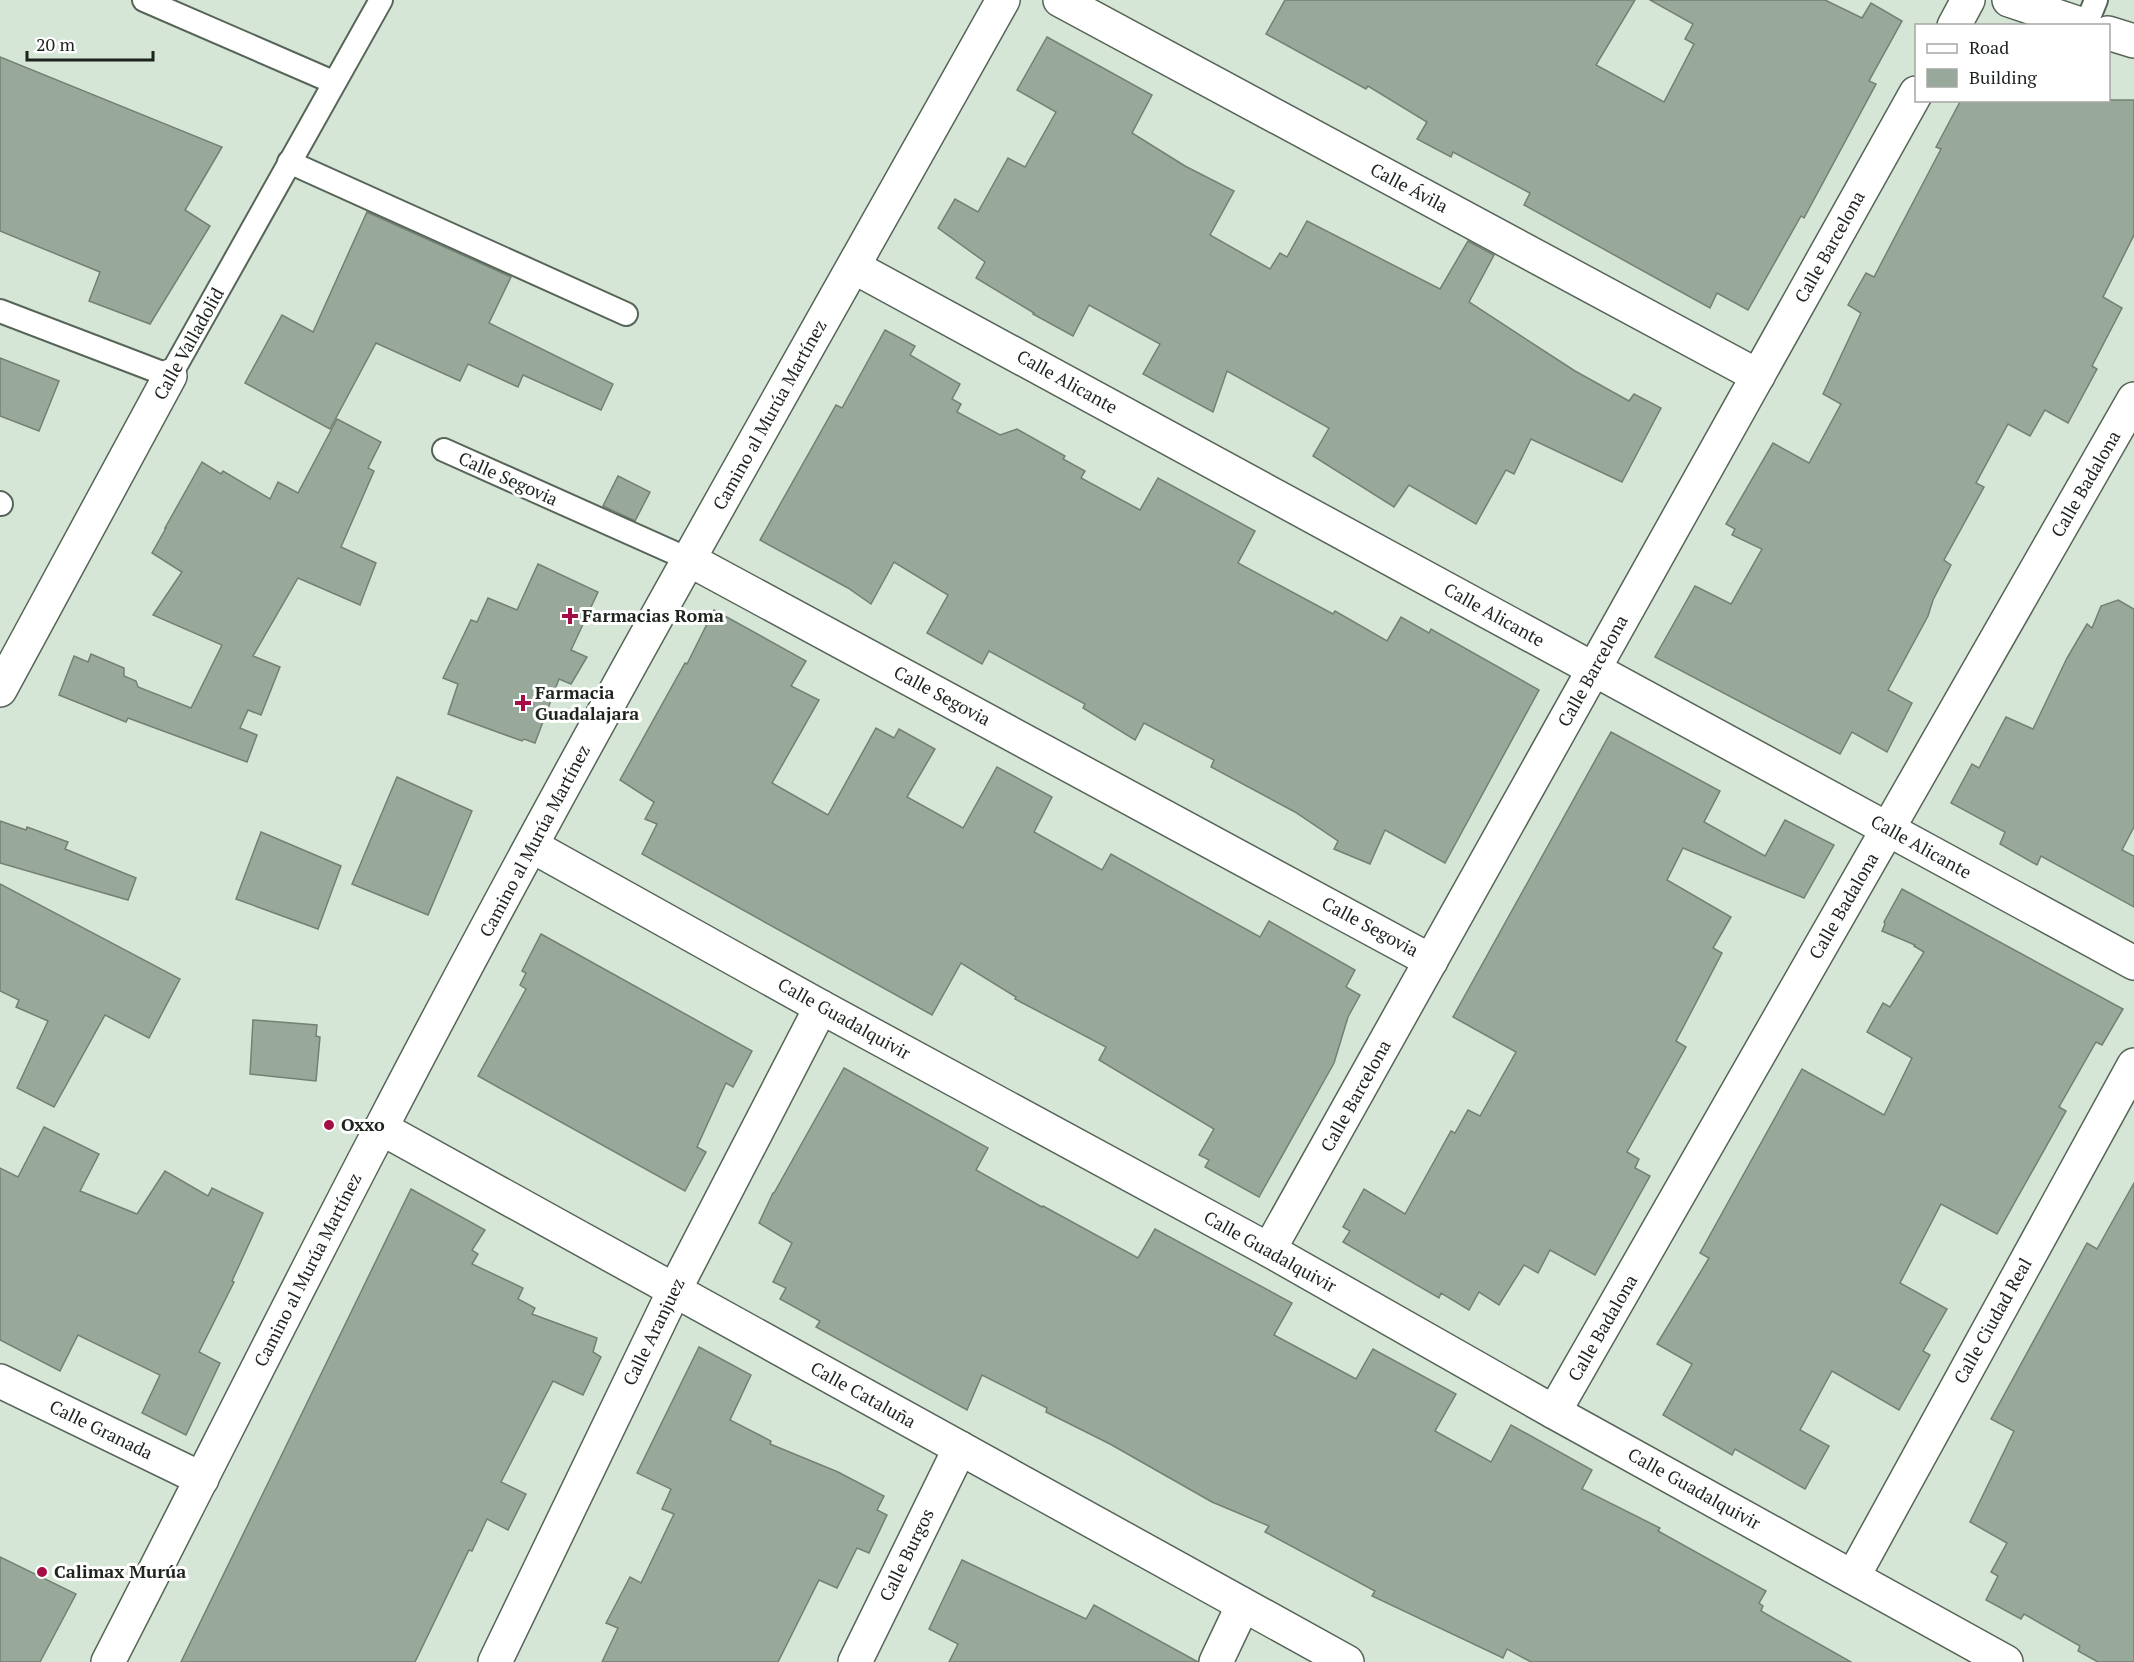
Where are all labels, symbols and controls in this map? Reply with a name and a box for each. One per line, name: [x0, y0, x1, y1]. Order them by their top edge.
scale bar: [27, 24, 153, 62]
legend: [1915, 24, 2110, 102]
text: 20 m: [36, 32, 76, 56]
text: Road: [1969, 35, 2009, 59]
text: Building: [1969, 65, 2037, 89]
street label: Calle Ávila: [1366, 157, 1452, 218]
street label: Calle Barcelona: [1788, 186, 1870, 307]
street label: Calle Valladolid: [147, 283, 229, 404]
street label: Camino al Murúa Martínez: [707, 315, 832, 514]
street label: Calle Alicante: [1013, 344, 1122, 419]
street label: Calle Badalona: [2045, 426, 2125, 541]
street label: Calle Segovia: [455, 445, 562, 511]
street label: Calle Alicante: [1440, 577, 1549, 652]
place label: Farmacias Roma: [582, 603, 724, 627]
marker: Farmacias Roma: [563, 609, 577, 623]
street label: Calle Barcelona: [1551, 610, 1633, 731]
street label: Calle Segovia: [890, 660, 995, 731]
place label: Farmacia Guadalajara: [535, 680, 639, 725]
marker: Farmacia Guadalajara: [516, 696, 530, 710]
street label: Camino al Murúa Martínez: [473, 740, 595, 941]
street label: Calle Alicante: [1867, 809, 1976, 884]
street label: Calle Badalona: [1803, 848, 1883, 963]
street label: Calle Segovia: [1318, 891, 1423, 962]
street label: Calle Guadalquivir: [774, 972, 915, 1065]
street label: Calle Barcelona: [1314, 1035, 1396, 1156]
place label: Oxxo: [341, 1112, 385, 1136]
marker: Oxxo: [322, 1118, 336, 1132]
street label: Camino al Murúa Martínez: [248, 1169, 366, 1370]
street label: Calle Guadalquivir: [1200, 1205, 1341, 1298]
street label: Calle Ciudad Real: [1948, 1253, 2037, 1388]
street label: Calle Badalona: [1562, 1270, 1642, 1385]
street label: Calle Aranjuez: [617, 1274, 689, 1389]
street label: Calle Cataluña: [807, 1355, 920, 1433]
street label: Calle Granada: [46, 1394, 157, 1464]
street label: Calle Guadalquivir: [1624, 1442, 1765, 1535]
street label: Calle Burgos: [873, 1504, 939, 1605]
place label: Calimax Murúa: [54, 1559, 186, 1583]
marker: Calimax Murúa: [35, 1565, 49, 1579]

